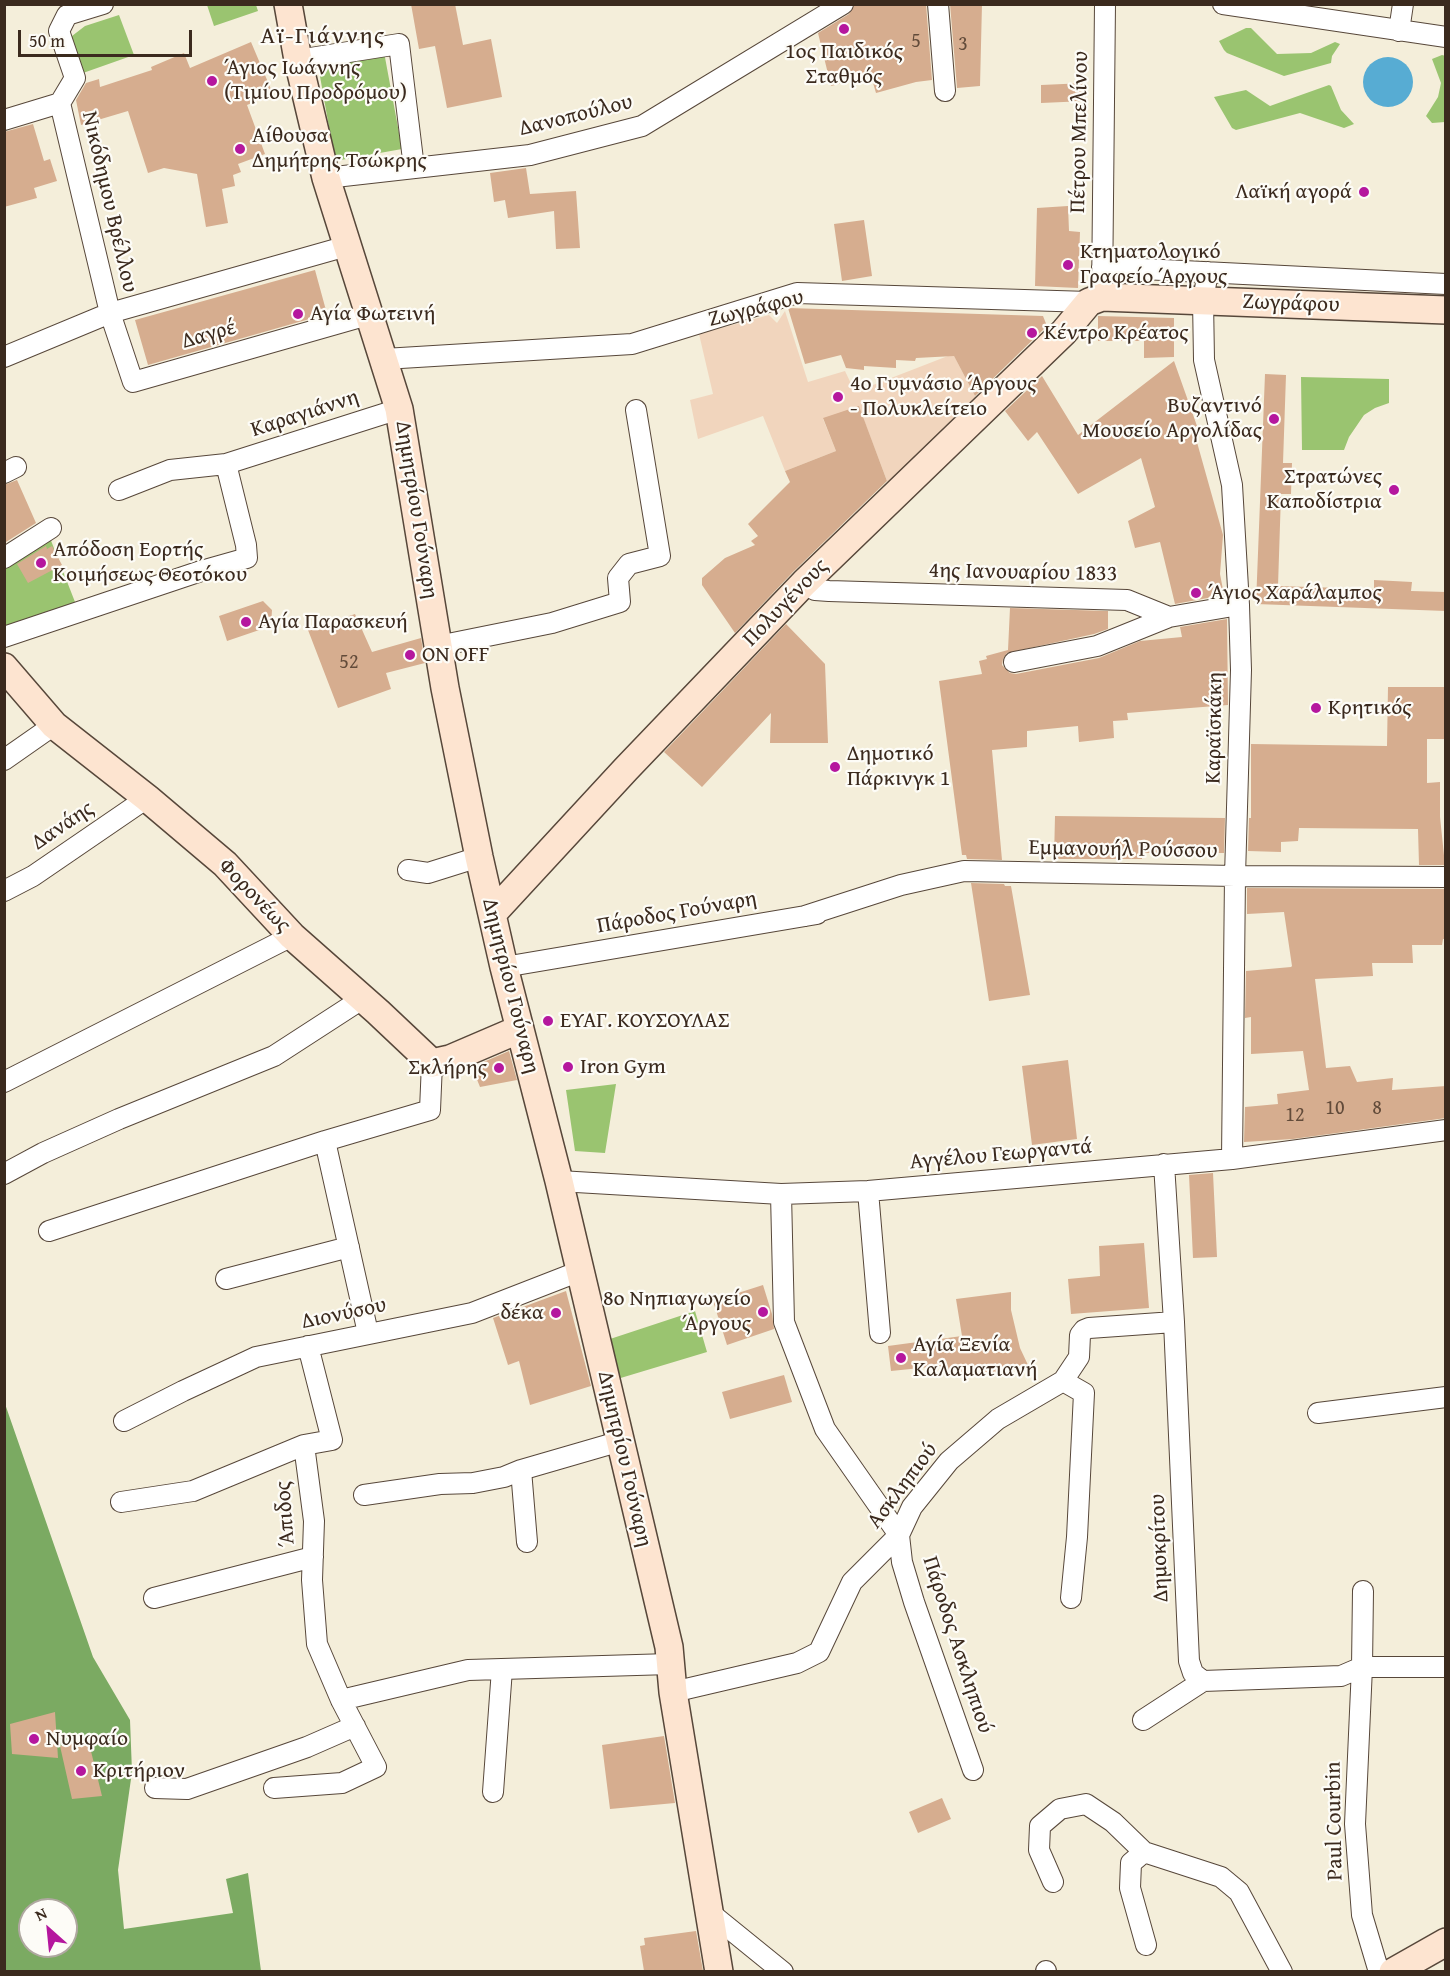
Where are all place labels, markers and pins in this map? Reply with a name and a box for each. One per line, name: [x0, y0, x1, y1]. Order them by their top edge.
marker: 1ος Παιδικός Σταθμός: [837, 22, 851, 36]
place label: 1ος Παιδικός Σταθμός: [785, 39, 903, 90]
place label: Άγιος Ιωάννης (Τιμίου Προδρόμου): [224, 55, 407, 106]
marker: Άγιος Ιωάννης (Τιμίου Προδρόμου): [205, 74, 219, 88]
place label: Αίθουσα Δημήτρης Τσώκρης: [252, 123, 427, 174]
marker: Αίθουσα Δημήτρης Τσώκρης: [233, 142, 247, 156]
place label: Λαϊκή αγορά: [1235, 179, 1352, 205]
marker: Λαϊκή αγορά: [1357, 185, 1371, 199]
place label: Κτηματολογικό Γραφείο Άργους: [1080, 239, 1227, 290]
marker: Κτηματολογικό Γραφείο Άργους: [1061, 258, 1075, 272]
place label: Αγία Φωτεινή: [310, 301, 435, 327]
marker: Αγία Φωτεινή: [291, 307, 305, 321]
place label: Κέντρο Κρέατος: [1044, 320, 1188, 346]
marker: Κέντρο Κρέατος: [1025, 326, 1039, 340]
place label: 4ο Γυμνάσιο Άργους - Πολυκλείτειο: [850, 371, 1036, 422]
marker: 4ο Γυμνάσιο Άργους - Πολυκλείτειο: [831, 390, 845, 404]
place label: Βυζαντινό Μουσείο Αργολίδας: [1082, 393, 1262, 445]
marker: Βυζαντινό Μουσείο Αργολίδας: [1267, 412, 1281, 426]
place label: Στρατώνες Καποδίστρια: [1267, 464, 1382, 516]
marker: Στρατώνες Καποδίστρια: [1387, 483, 1401, 497]
place label: Απόδοση Εορτής Κοιμήσεως Θεοτόκου: [53, 537, 247, 588]
marker: Απόδοση Εορτής Κοιμήσεως Θεοτόκου: [34, 556, 48, 570]
place label: Άγιος Χαράλαμπος: [1208, 580, 1382, 606]
marker: Άγιος Χαράλαμπος: [1189, 586, 1203, 600]
place label: Αγία Παρασκευή: [258, 609, 408, 635]
marker: Αγία Παρασκευή: [239, 615, 253, 629]
place label: ON OFF: [422, 642, 489, 668]
marker: ON OFF: [403, 648, 417, 662]
place label: Κρητικός: [1328, 695, 1412, 721]
marker: Κρητικός: [1309, 701, 1323, 715]
place label: Δημοτικό Πάρκινγκ 1: [847, 741, 950, 792]
marker: Δημοτικό Πάρκινγκ 1: [828, 760, 842, 774]
place label: ΕΥΑΓ. ΚΟΥΣΟΥΛΑΣ: [560, 1008, 729, 1034]
marker: ΕΥΑΓ. ΚΟΥΣΟΥΛΑΣ: [541, 1014, 555, 1028]
place label: Iron Gym: [580, 1054, 666, 1080]
place label: Σκλήρης: [408, 1055, 487, 1081]
marker: Iron Gym: [561, 1060, 575, 1074]
marker: Σκλήρης: [492, 1061, 506, 1075]
place label: 8ο Νηπιαγωγείο Άργους: [603, 1286, 751, 1338]
place label: δέκα: [500, 1300, 544, 1326]
marker: 8ο Νηπιαγωγείο Άργους: [756, 1305, 770, 1319]
marker: δέκα: [549, 1306, 563, 1320]
place label: Αγία Ξενία Καλαματιανή: [913, 1332, 1037, 1384]
marker: Αγία Ξενία Καλαματιανή: [894, 1351, 908, 1365]
place label: Νυμφαίο: [46, 1726, 128, 1752]
marker: Νυμφαίο: [27, 1732, 41, 1746]
place label: Κριτήριον: [93, 1758, 185, 1784]
marker: Κριτήριον: [74, 1764, 88, 1778]

